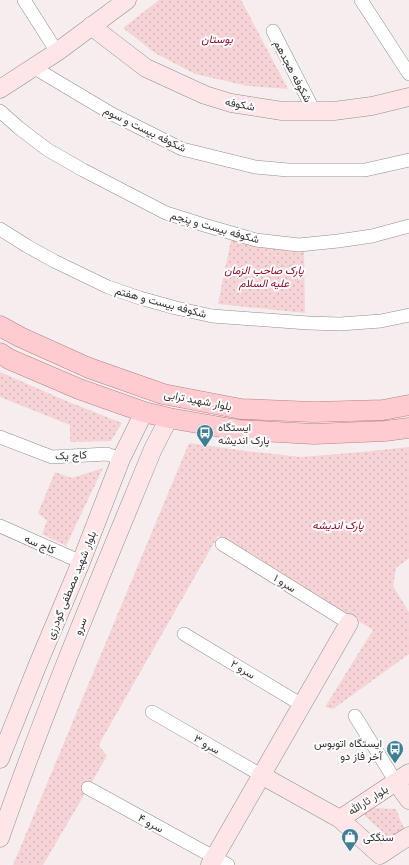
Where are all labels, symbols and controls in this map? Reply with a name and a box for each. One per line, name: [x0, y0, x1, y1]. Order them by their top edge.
park label: بوستان: [201, 32, 233, 46]
street label: شکوفه هجدهم: [270, 38, 315, 105]
street label: شکوفه: [224, 94, 256, 114]
street label: شکوفه بیست و سوم: [101, 103, 189, 156]
street label: شکوفه بیست و پنجم: [169, 208, 261, 247]
park label: پارک صاحب الزمان علیه السلام: [224, 263, 304, 291]
street label: شکوفه بیست و هفتم: [113, 283, 209, 322]
street label: بلوار شهید ترابی: [163, 387, 233, 413]
place label: ایستگاه پارک اندیشه: [218, 420, 270, 448]
bus stop icon: ایستگاه پارک اندیشه: [195, 423, 215, 448]
street label: کاج یک: [55, 447, 87, 464]
park label: پارک اندیشه: [312, 518, 364, 533]
street label: بلوار شهید مصطفی گودرزی: [43, 529, 99, 641]
street label: کاج سه: [22, 531, 58, 558]
street label: سرو ۱: [271, 571, 299, 595]
street label: سرو: [70, 615, 90, 637]
street label: سرو ۲: [228, 656, 258, 682]
street label: سرو ۳: [191, 731, 223, 757]
place label: ایستگاه اتوبوس آخر فاز دو: [314, 736, 383, 763]
bus stop icon: ایستگاه اتوبوس آخر فاز دو: [385, 739, 405, 764]
street label: بلوار ثارالله: [345, 782, 391, 818]
street label: سرو ۴: [136, 810, 166, 836]
shop icon: سنگکی: [340, 827, 360, 852]
place label: سنگکی: [363, 830, 394, 844]

